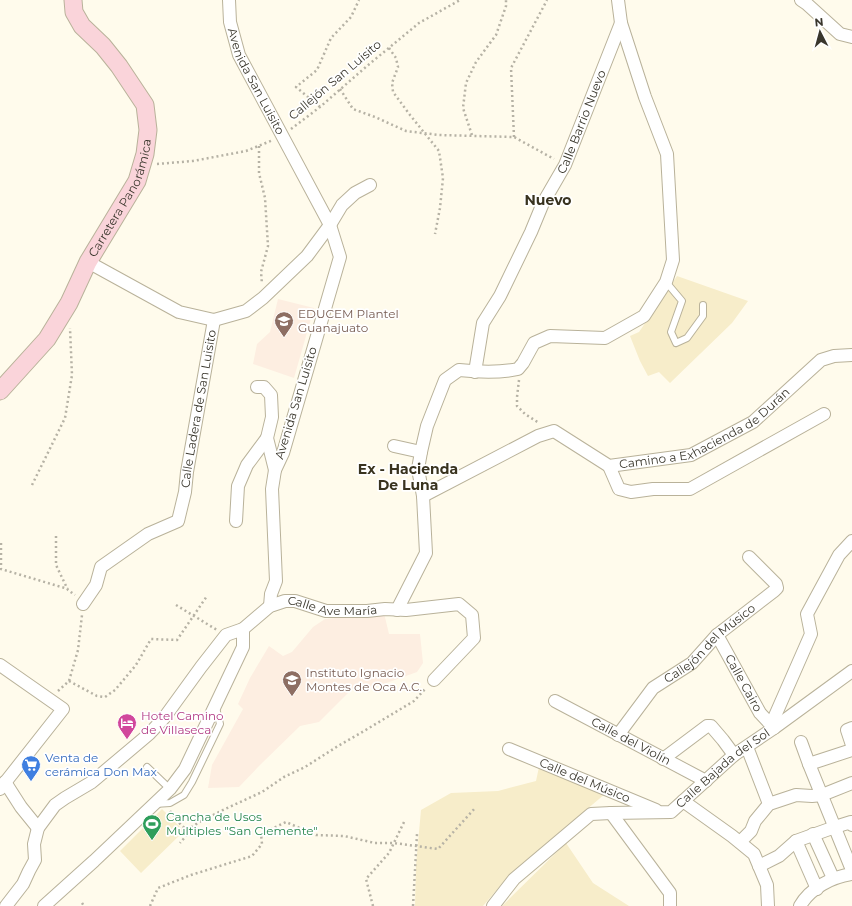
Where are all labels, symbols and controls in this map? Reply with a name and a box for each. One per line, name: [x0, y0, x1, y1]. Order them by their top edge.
north arrow: [800, 12, 840, 52]
text: N: [814, 15, 824, 29]
street label: Avenida San Luisito: [225, 26, 288, 137]
street label: Callejón San Luisito: [285, 36, 384, 123]
street label: Calle Barrio Nuevo: [553, 68, 609, 177]
street label: Carretera Panorámica: [85, 138, 154, 260]
district label: Nuevo: [525, 191, 571, 209]
place label: EDUCEM Plantel Guanajuato: [298, 306, 399, 335]
school or university icon: EDUCEM Plantel Guanajuato: [273, 310, 295, 338]
street label: Calle Ladera de San Luisito: [177, 328, 219, 489]
street label: Avenida San Luisito: [271, 345, 320, 461]
street label: Camino a Exhacienda de Durán: [618, 384, 793, 472]
district label: Ex - Hacienda De Luna: [358, 460, 458, 494]
street label: Calle Ave María: [288, 593, 378, 618]
street label: Callejón del Músico: [661, 600, 758, 686]
street label: Calle Cairo: [722, 652, 766, 714]
place label: Instituto Ignacio Montes de Oca A.C.: [306, 665, 422, 694]
school or university icon: Instituto Ignacio Montes de Oca A.C.: [281, 669, 303, 697]
place label: Hotel Camino de Villaseca: [141, 708, 224, 737]
hotel icon: Hotel Camino de Villaseca: [116, 712, 138, 740]
street label: Calle del Violín: [589, 714, 673, 768]
street label: Calle Bajada del Sol: [673, 725, 772, 811]
place label: Venta de cerámica Don Max: [45, 750, 157, 779]
supermarket icon: Venta de cerámica Don Max: [20, 754, 42, 782]
street label: Calle del Músico: [537, 754, 633, 805]
place label: Cancha de Usos Multiples "San Clemente": [166, 809, 318, 838]
sports icon: Cancha de Usos Multiples "San Clemente": [141, 813, 163, 841]

